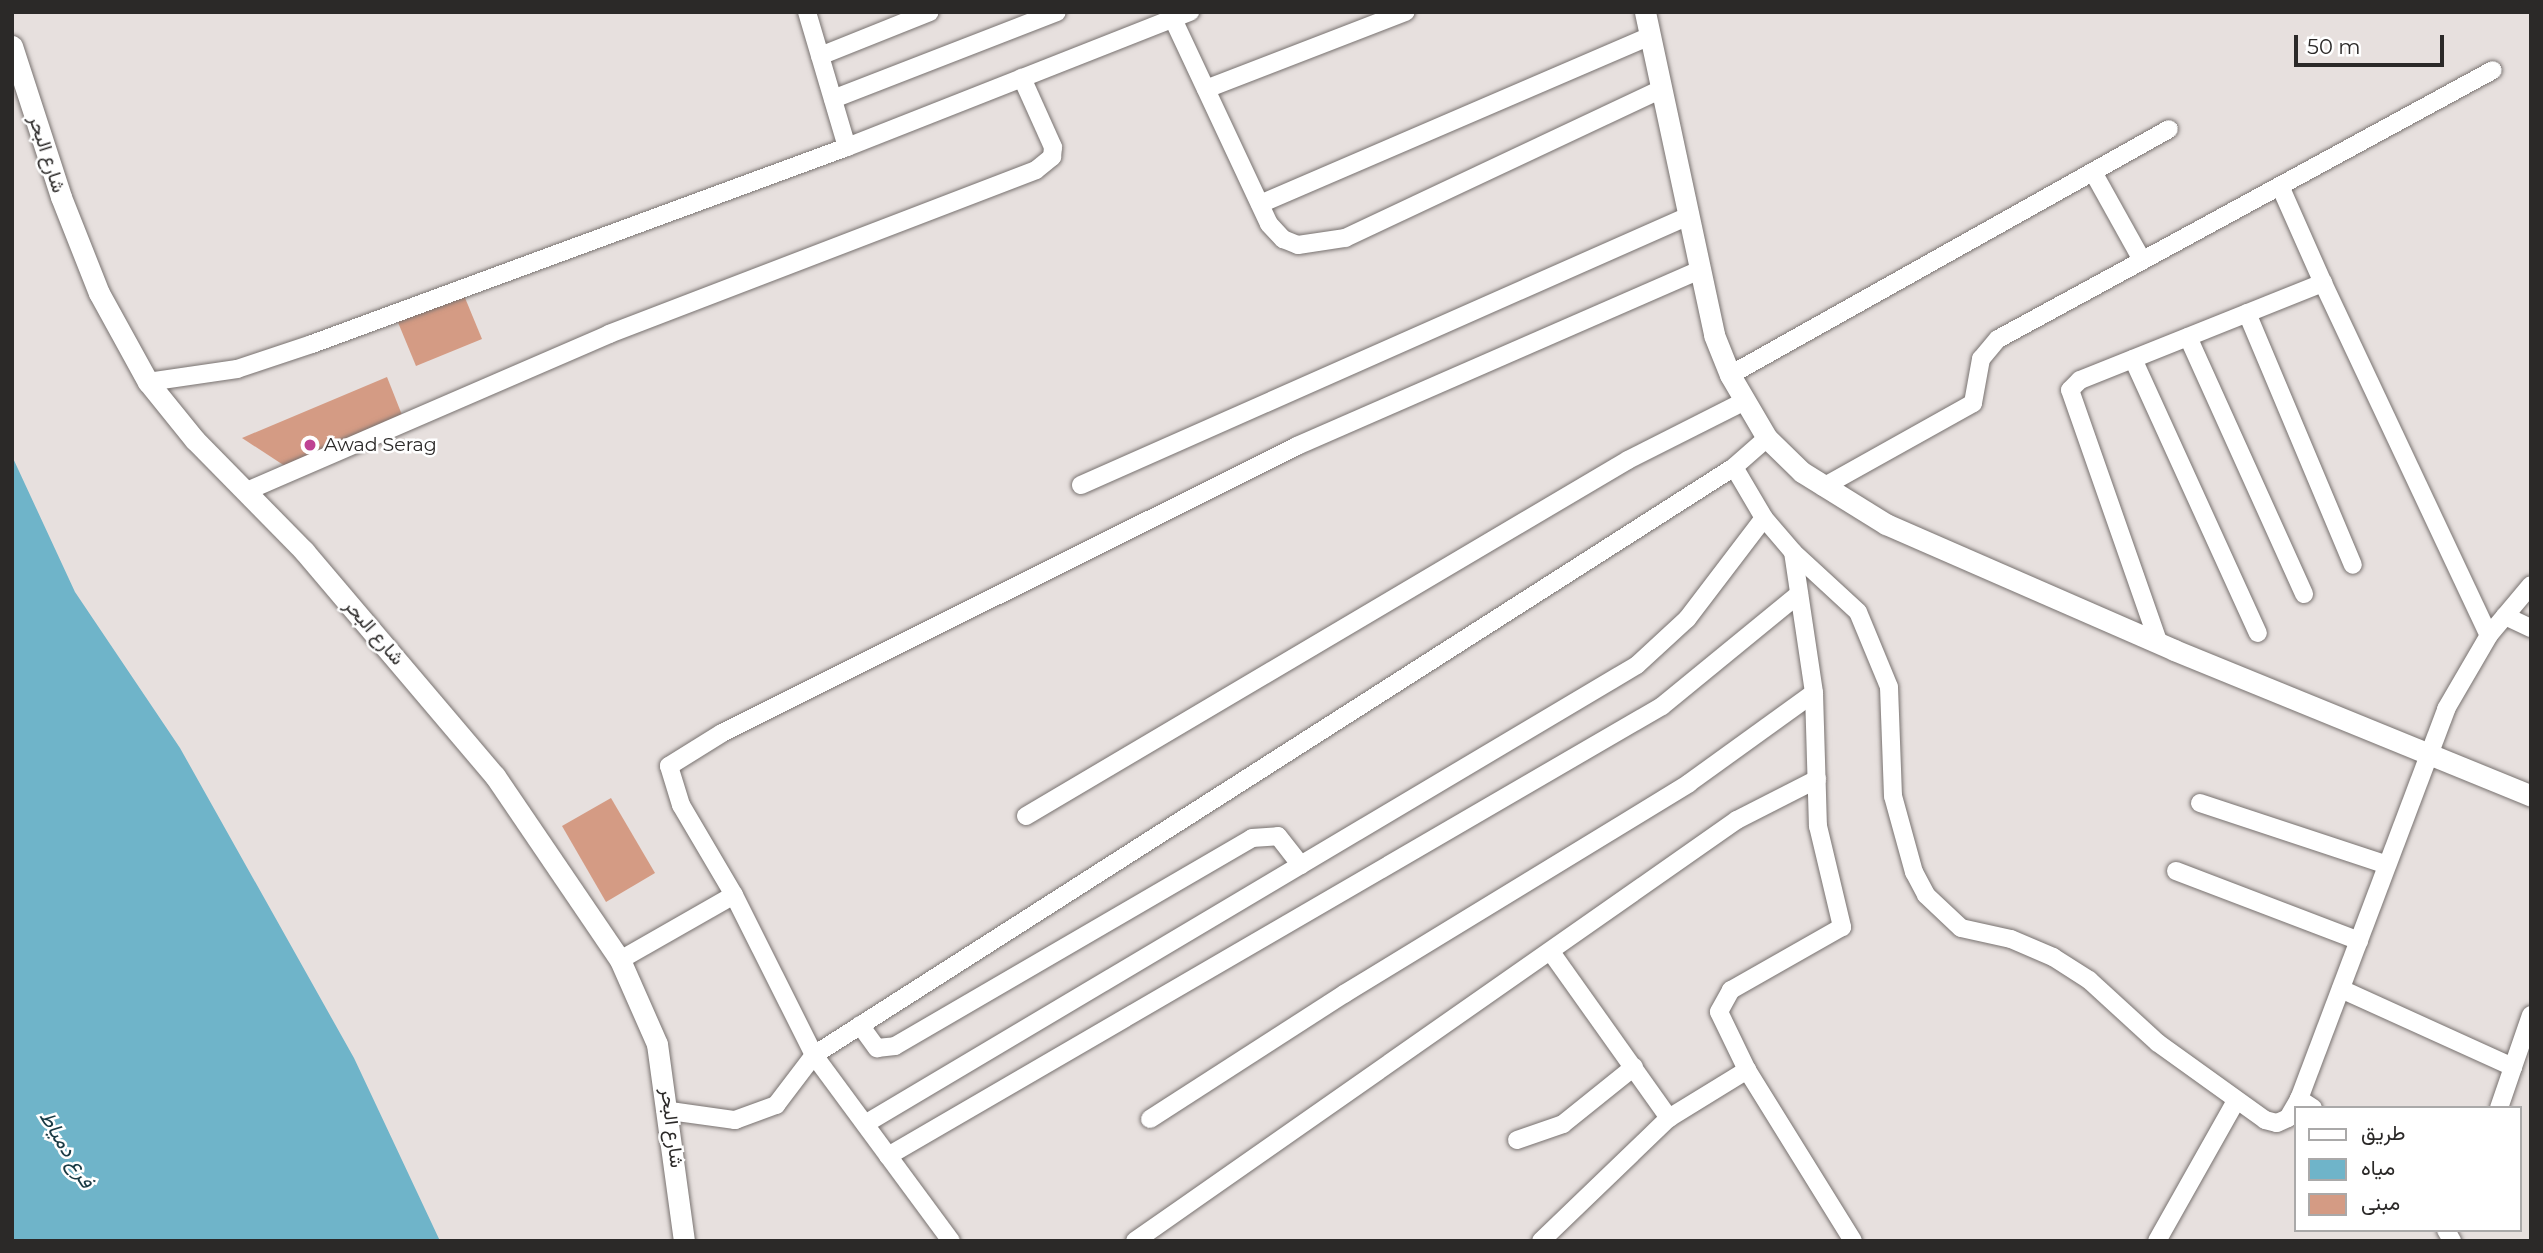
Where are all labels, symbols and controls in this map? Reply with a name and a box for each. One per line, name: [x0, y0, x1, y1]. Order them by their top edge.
scale bar: [2298, 21, 2448, 65]
text: 50 m: [2307, 34, 2361, 59]
street label: شارع البحر: [24, 112, 70, 196]
place label: Awad Serag: [324, 434, 437, 456]
marker: Awad Serag: [302, 437, 318, 453]
street label: شارع البحر: [339, 594, 409, 670]
street label: شارع البحر: [656, 1087, 688, 1169]
water label: فرع دمياط: [34, 1106, 100, 1192]
legend: [2294, 1106, 2522, 1232]
text: طريق: [2361, 1120, 2406, 1145]
text: مياه: [2361, 1155, 2395, 1180]
text: مبنى: [2361, 1190, 2400, 1215]

